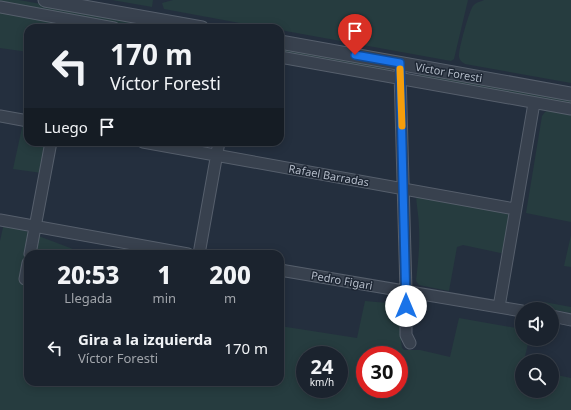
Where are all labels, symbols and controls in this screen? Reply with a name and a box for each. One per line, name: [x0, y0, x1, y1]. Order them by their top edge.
pin: [338, 14, 372, 55]
icon: arrive: [344, 20, 366, 42]
text: 170 m: [110, 35, 193, 73]
icon: left: [44, 40, 96, 92]
street label: Víctor Foresti: [414, 59, 484, 85]
text: Víctor Foresti: [110, 71, 221, 95]
icon: arrive: [96, 116, 118, 138]
text: Luego: [44, 117, 88, 137]
street label: Rafael Barradas: [288, 161, 370, 189]
text: 20:53: [57, 258, 119, 291]
text: 1: [157, 258, 171, 291]
text: 200: [209, 258, 251, 291]
street label: Pedro Figari: [310, 267, 374, 293]
position arrow: [385, 285, 427, 327]
text: Llegada: [64, 289, 112, 307]
text: min: [153, 289, 176, 307]
text: m: [224, 289, 236, 307]
map controls: [515, 302, 559, 398]
button: sound: [515, 302, 559, 346]
text: Gira a la izquierda: [78, 329, 212, 349]
icon: left: [44, 337, 66, 359]
text: 170 m: [224, 338, 268, 358]
speed limit sign: 30: [356, 346, 408, 398]
text: Víctor Foresti: [78, 349, 158, 367]
text: 24: [311, 353, 333, 380]
button: search: [515, 354, 559, 398]
text: km/h: [310, 375, 334, 389]

